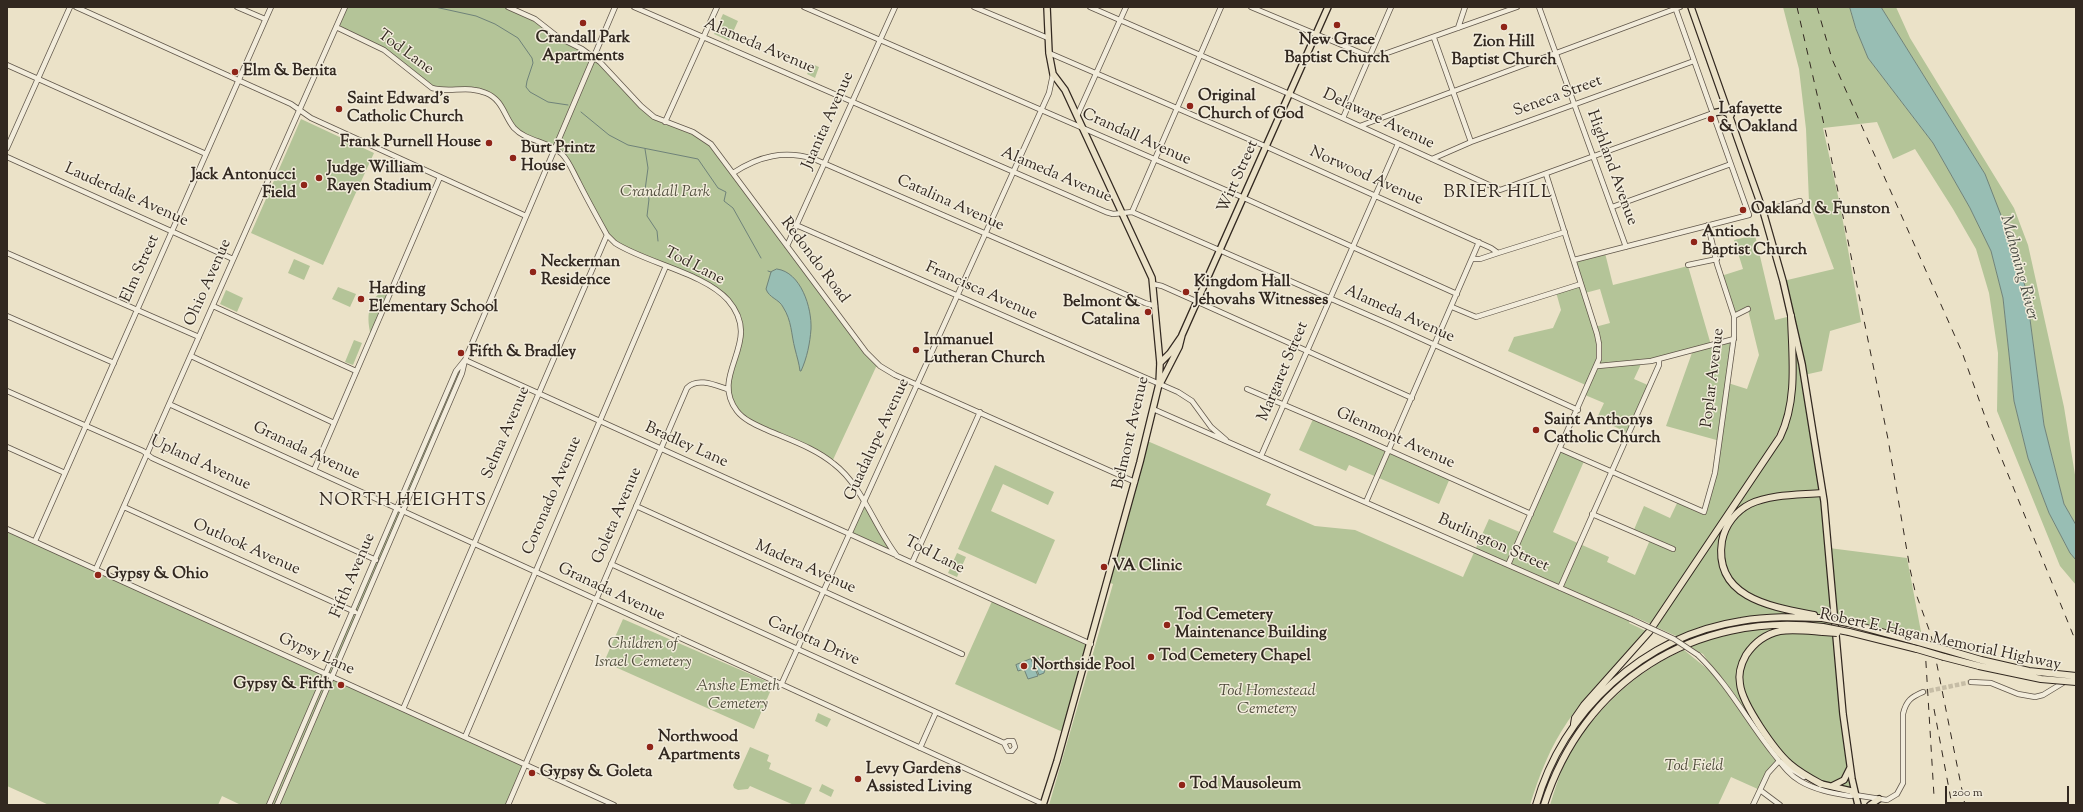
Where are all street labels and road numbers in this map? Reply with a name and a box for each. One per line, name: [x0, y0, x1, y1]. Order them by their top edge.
street label: Alameda Avenue: [701, 15, 817, 79]
street label: Tod Lane: [373, 26, 437, 80]
street label: Juanita Avenue: [799, 69, 859, 173]
street label: Seneca Street: [1511, 72, 1605, 122]
street label: Delaware Avenue: [1319, 86, 1437, 154]
street label: Crandall Avenue: [1078, 105, 1194, 171]
street label: Highland Avenue: [1581, 108, 1641, 228]
street label: Wirt Street: [1214, 138, 1264, 216]
street label: Norwood Avenue: [1306, 143, 1426, 211]
street label: Alameda Avenue: [998, 144, 1114, 208]
street label: Lauderdale Avenue: [61, 160, 191, 232]
street label: Catalina Avenue: [893, 172, 1007, 236]
street label: Redondo Road: [776, 214, 852, 308]
street label: Elm Street: [118, 232, 164, 306]
street label: Ohio Avenue: [181, 237, 237, 329]
street label: Tod Lane: [661, 244, 727, 290]
street label: Francisca Avenue: [922, 259, 1040, 325]
street label: Alameda Avenue: [1341, 282, 1457, 348]
street label: Margaret Street: [1254, 319, 1314, 425]
street label: Poplar Avenue: [1698, 327, 1730, 429]
street label: Belmont Avenue: [1110, 375, 1154, 491]
street label: Guadalupe Avenue: [841, 376, 915, 504]
street label: Selma Avenue: [479, 384, 535, 482]
street label: Glenmont Avenue: [1333, 404, 1457, 474]
street label: Granada Avenue: [249, 419, 363, 485]
street label: Bradley Lane: [641, 419, 731, 473]
street label: Upland Avenue: [147, 432, 253, 496]
street label: Coronado Avenue: [519, 434, 587, 558]
street label: Goleta Avenue: [589, 465, 647, 567]
street label: Burlington Street: [1434, 511, 1552, 577]
street label: Outlook Avenue: [189, 516, 303, 580]
street label: Fifth Avenue: [327, 531, 381, 621]
street label: Tod Lane: [901, 533, 967, 579]
street label: Madera Avenue: [752, 537, 858, 599]
street label: Granada Avenue: [554, 560, 668, 626]
street label: Robert E. Hagan Memorial Highway: [1817, 606, 2063, 676]
street label: Carlotta Drive: [764, 613, 862, 671]
street label: Gypsy Lane: [275, 630, 357, 680]

